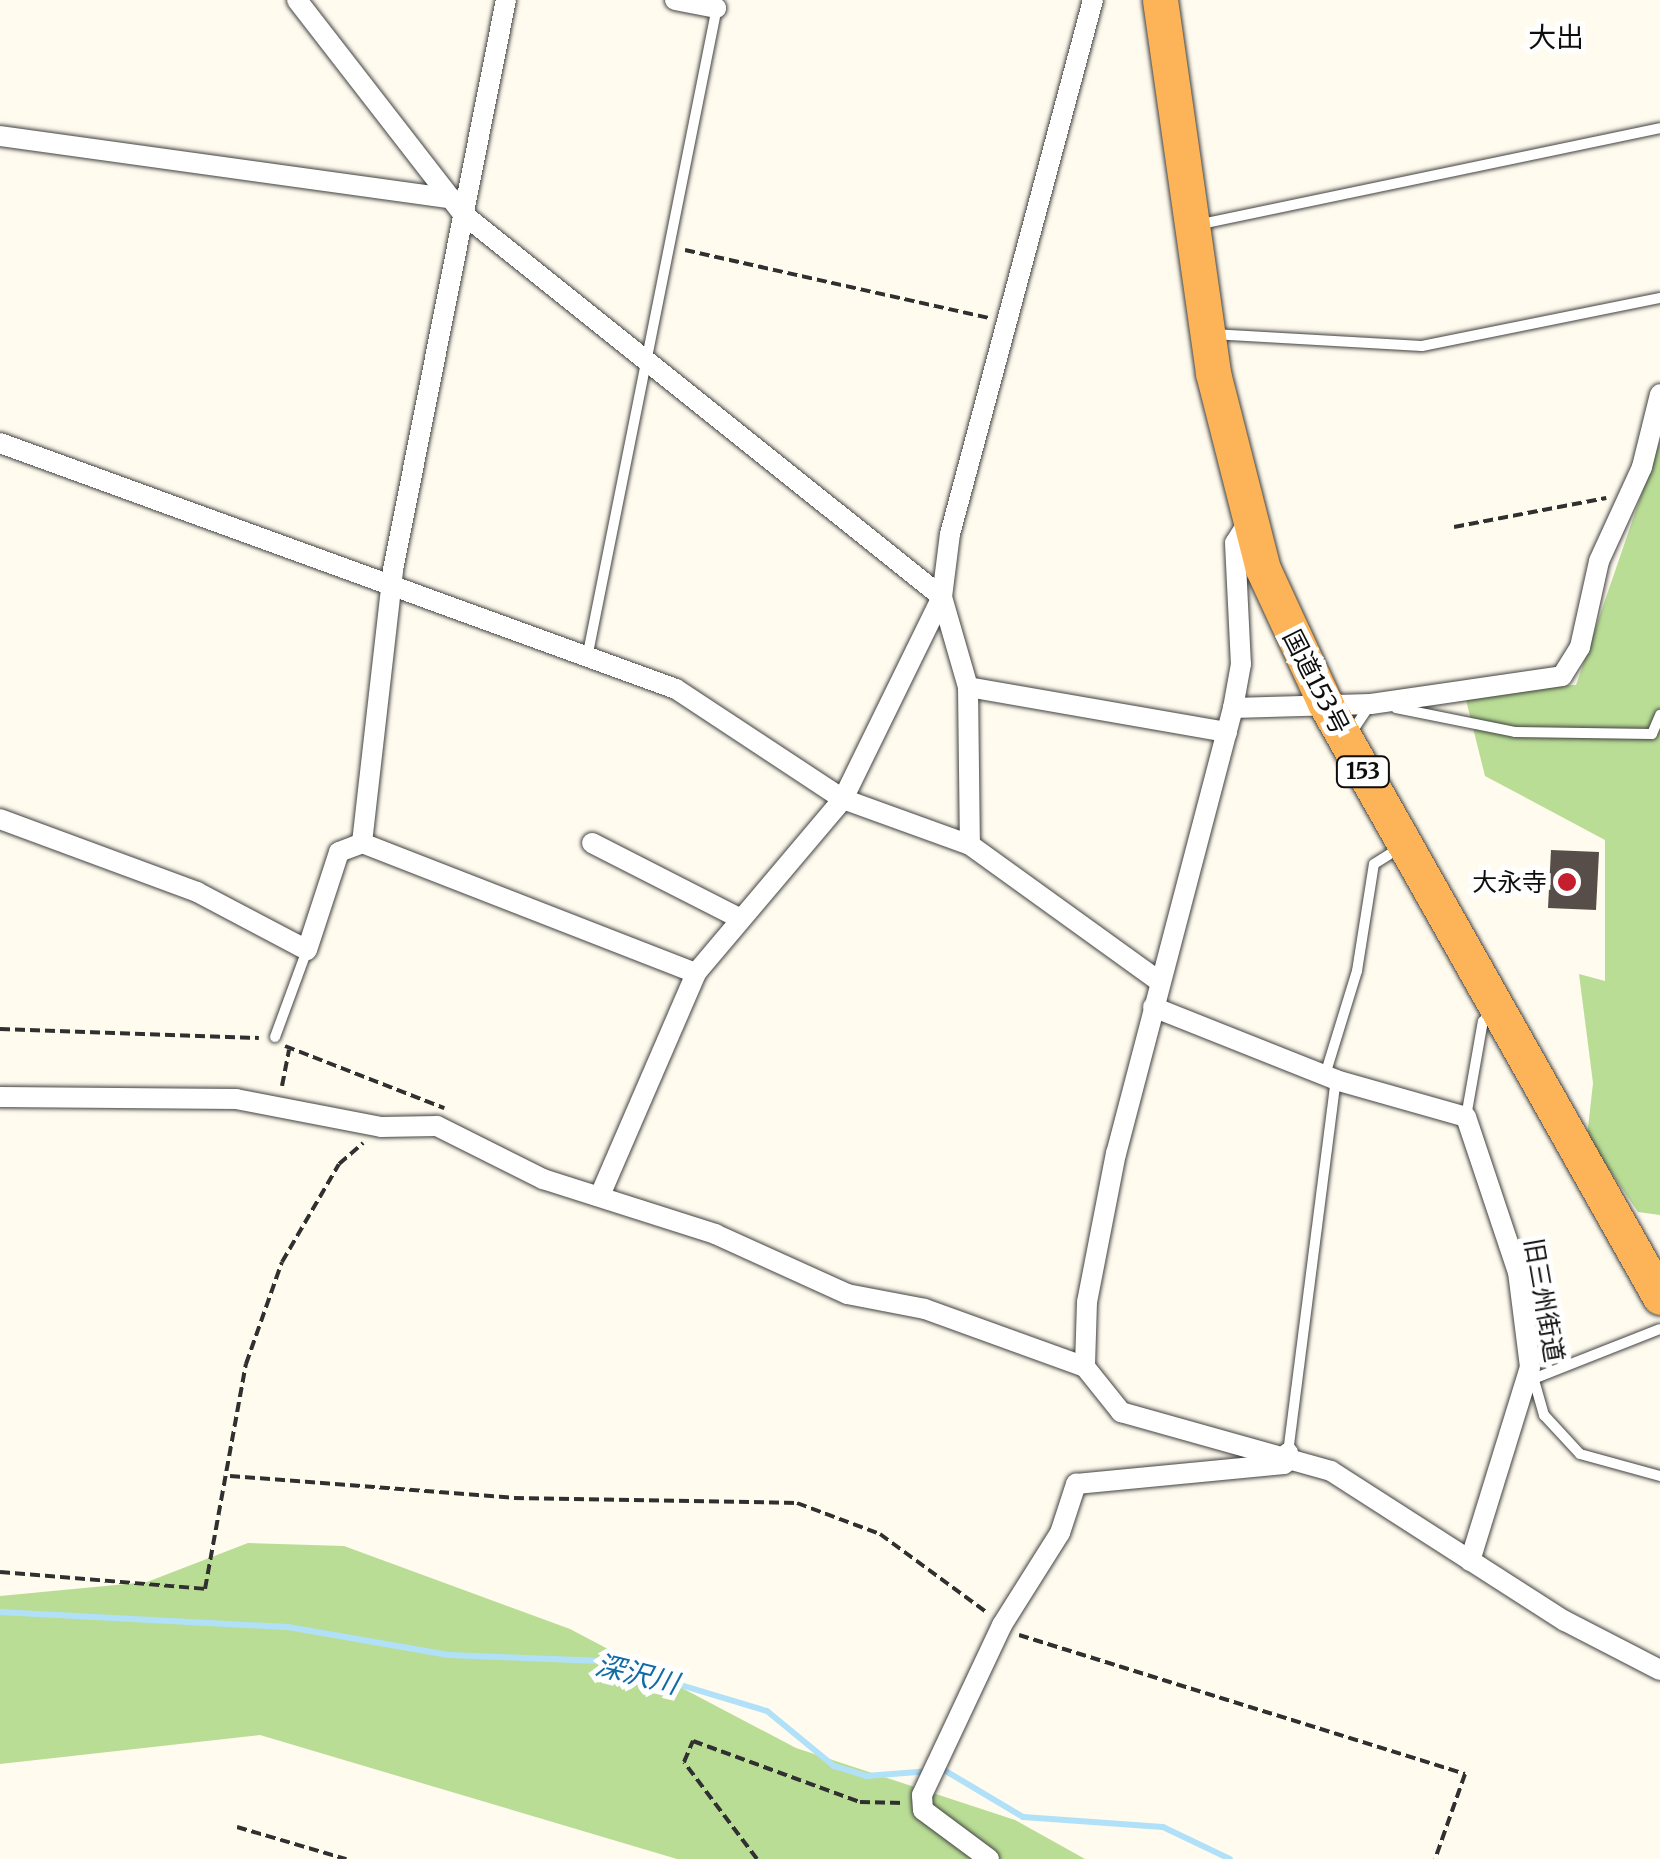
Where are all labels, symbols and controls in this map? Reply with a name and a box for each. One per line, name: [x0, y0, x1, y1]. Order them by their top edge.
district label: 大出: [1528, 20, 1584, 54]
street label: 国道153号: [1277, 625, 1355, 739]
road number: 153: [1336, 755, 1390, 789]
place label: 大永寺: [1472, 867, 1547, 897]
marker: 大永寺: [1556, 871, 1578, 893]
street label: 旧三州街道: [1518, 1236, 1570, 1364]
water label: 深沢川: [592, 1648, 682, 1700]

